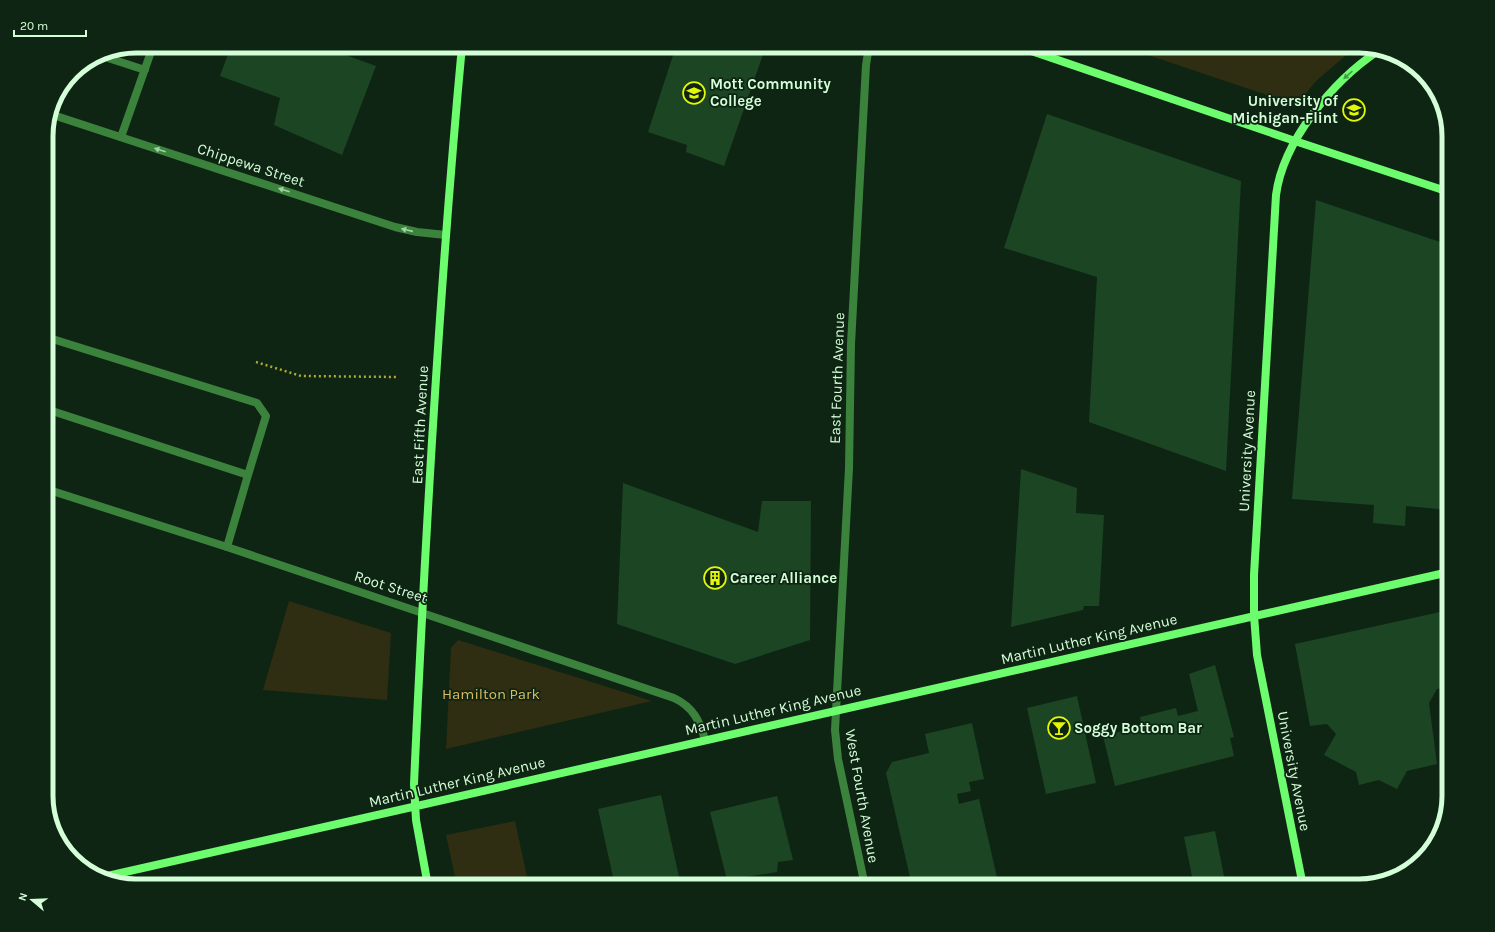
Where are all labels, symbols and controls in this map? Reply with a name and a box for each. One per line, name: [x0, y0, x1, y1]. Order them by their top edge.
scale bar: [14, 12, 86, 38]
text: 20 m: [20, 19, 48, 33]
one-way arrow: [1343, 70, 1352, 79]
place label: Mott Community College: [710, 75, 831, 110]
school or university icon: Mott Community College: [681, 80, 707, 106]
place label: University of Michigan-Flint: [1232, 92, 1338, 127]
school or university icon: University of Michigan-Flint: [1341, 97, 1367, 123]
street label: Chippewa Street: [195, 139, 307, 191]
one-way arrow: [154, 147, 166, 153]
one-way arrow: [277, 187, 289, 193]
one-way arrow: [401, 226, 414, 232]
street label: East Fourth Avenue: [826, 312, 848, 444]
street label: East Fifth Avenue: [408, 365, 432, 485]
street label: University Avenue: [1235, 390, 1259, 512]
building icon: Career Alliance: [702, 565, 728, 591]
street label: Root Street: [352, 567, 430, 607]
place label: Career Alliance: [730, 569, 837, 587]
street label: Martin Luther King Avenue: [999, 610, 1179, 668]
street label: Martin Luther King Avenue: [683, 681, 863, 739]
park label: Hamilton Park: [442, 685, 540, 703]
street label: University Avenue: [1274, 709, 1314, 833]
bar icon: Soggy Bottom Bar: [1046, 715, 1072, 741]
place label: Soggy Bottom Bar: [1074, 719, 1202, 737]
street label: West Fourth Avenue: [841, 728, 883, 864]
street label: Martin Luther King Avenue: [367, 753, 547, 811]
north arrow: [12, 880, 52, 920]
text: N: [16, 891, 30, 903]

